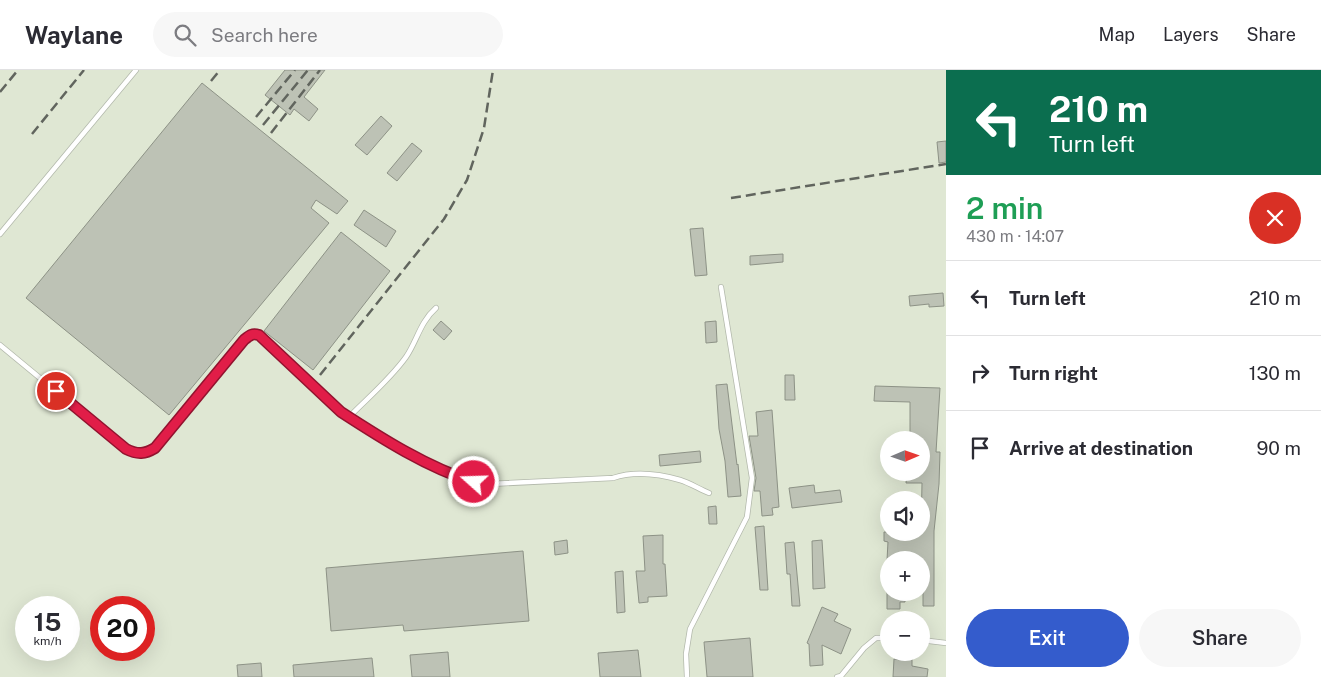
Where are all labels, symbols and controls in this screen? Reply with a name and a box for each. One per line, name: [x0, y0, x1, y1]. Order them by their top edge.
search box: [153, 12, 503, 57]
text: Waylane: [25, 21, 123, 49]
icon: search: [171, 21, 199, 49]
text: Search here: [211, 24, 318, 46]
text: Map: [1099, 24, 1135, 45]
text: Layers: [1163, 24, 1219, 45]
text: Share: [1247, 24, 1296, 45]
text: 210 m: [1049, 89, 1148, 130]
icon: left: [966, 90, 1031, 155]
text: Turn left: [1049, 131, 1135, 157]
text: 2 min: [966, 190, 1043, 226]
button: close: [1249, 192, 1301, 244]
text: 430 m · 14:07: [966, 227, 1064, 246]
icon: left: [966, 284, 994, 312]
text: Turn left: [1009, 287, 1086, 309]
text: 210 m: [1249, 287, 1301, 309]
icon: right: [966, 359, 994, 387]
text: Turn right: [1009, 362, 1098, 384]
text: 130 m: [1249, 362, 1301, 384]
pin: [35, 370, 77, 412]
icon: arrive: [42, 377, 70, 405]
north arrow: [880, 431, 930, 481]
map controls: [880, 431, 930, 661]
icon: arrive: [966, 434, 994, 462]
text: Arrive at destination: [1009, 437, 1193, 459]
text: 90 m: [1257, 437, 1301, 459]
position arrow: [447, 455, 499, 507]
button: sound: [880, 491, 930, 541]
button: +: [880, 551, 930, 601]
speed limit sign: 20: [90, 596, 155, 661]
text: 15: [34, 607, 61, 637]
button: Exit: [966, 609, 1129, 667]
button: Share: [1139, 609, 1301, 667]
button: −: [880, 611, 930, 661]
text: km/h: [33, 634, 62, 648]

